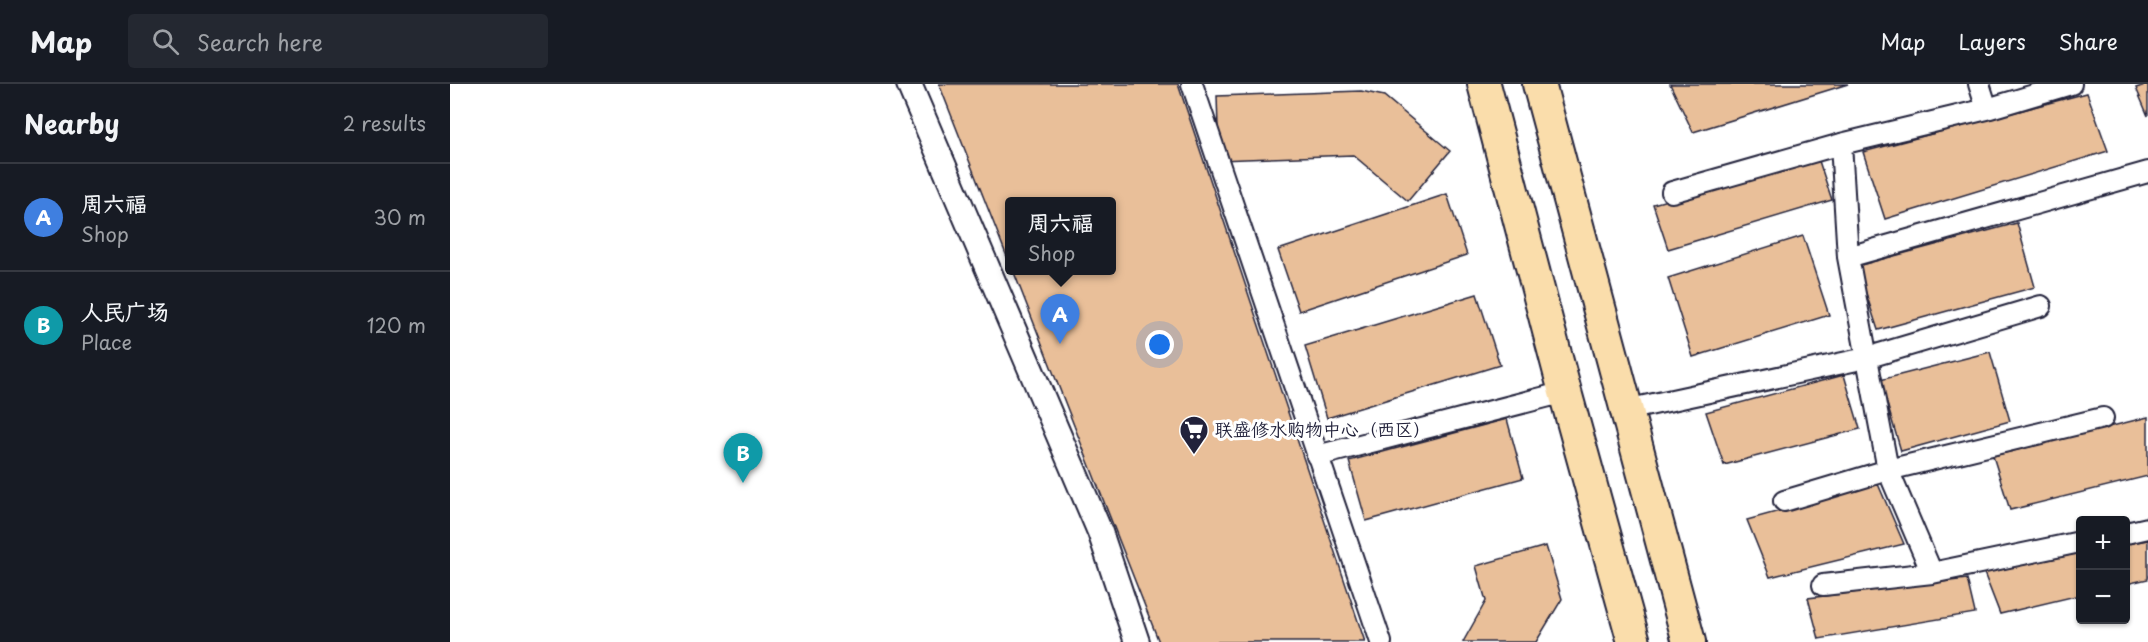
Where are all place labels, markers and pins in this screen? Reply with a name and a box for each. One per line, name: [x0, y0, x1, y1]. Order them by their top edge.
pin: A: [1040, 294, 1080, 344]
supermarket icon: 联盛修水购物中心（西区）: [1178, 414, 1210, 456]
place label: 联盛修水购物中心（西区）: [1215, 415, 1431, 442]
pin: B: [724, 434, 762, 483]

